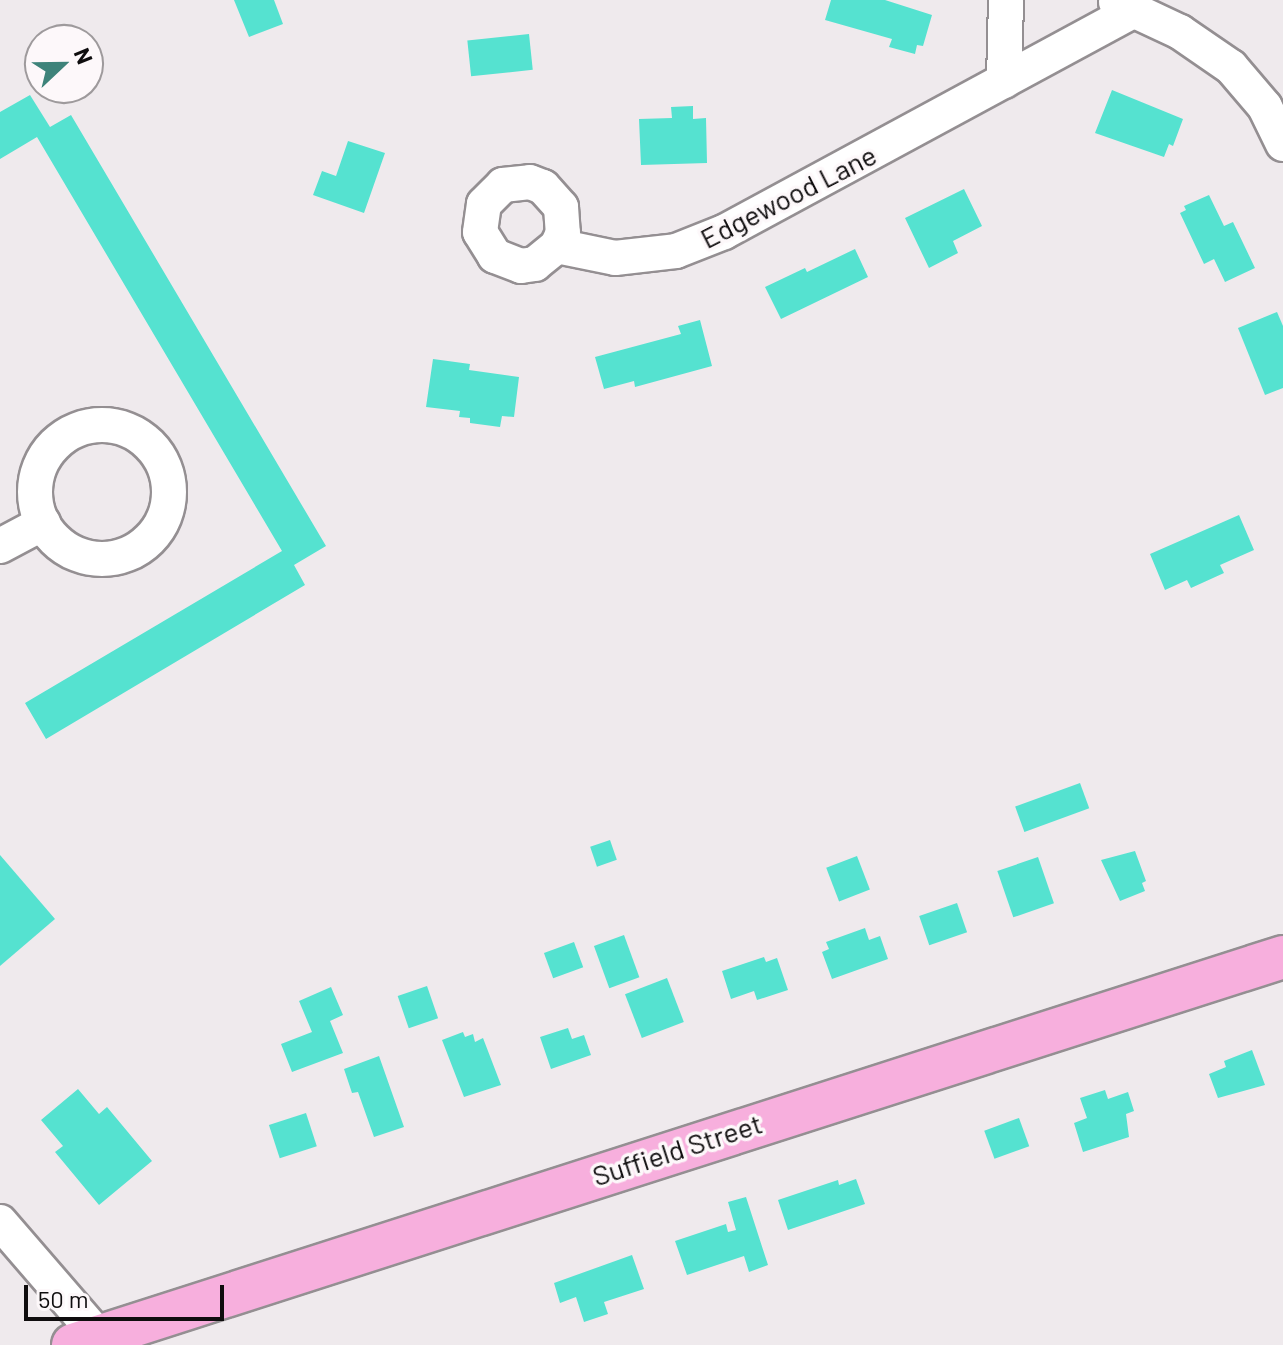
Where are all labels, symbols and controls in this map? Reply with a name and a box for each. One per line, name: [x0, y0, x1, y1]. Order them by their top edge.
north arrow: [24, 24, 104, 104]
text: N: [70, 44, 99, 67]
street label: Edgewood Lane: [694, 137, 882, 255]
street label: Suffield Street: [588, 1106, 766, 1192]
scale bar: [28, 1269, 228, 1319]
text: 50 m: [38, 1284, 89, 1313]

